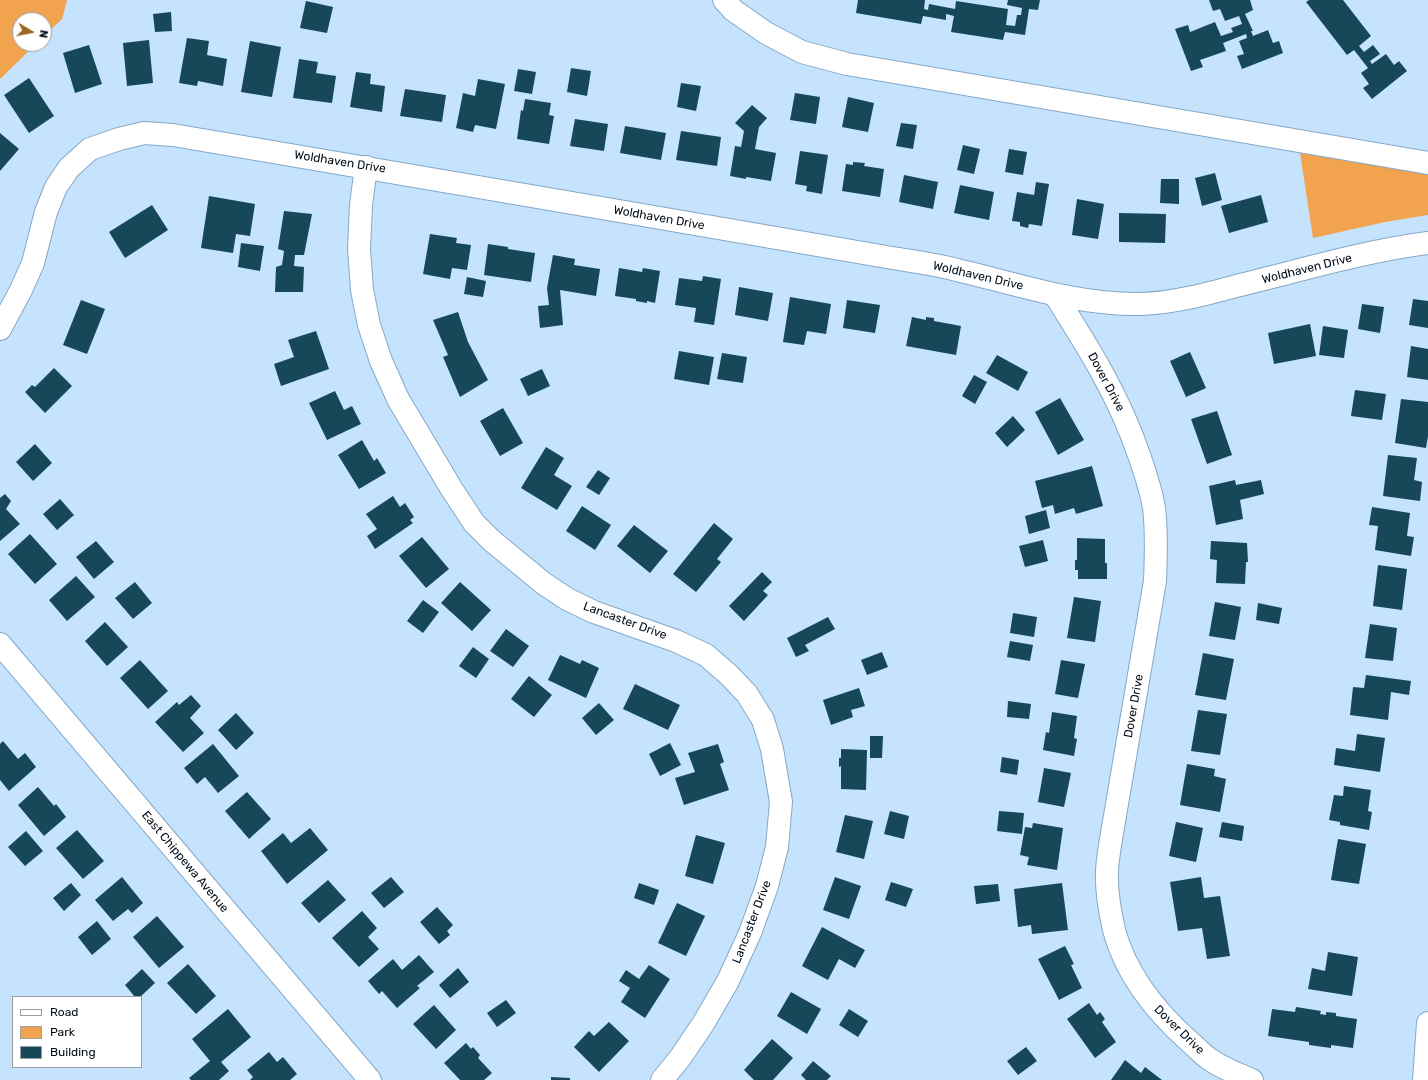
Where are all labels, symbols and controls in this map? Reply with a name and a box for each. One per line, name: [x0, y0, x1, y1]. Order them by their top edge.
north arrow: [12, 12, 52, 52]
text: N: [36, 29, 50, 39]
street label: Woldhaven Drive: [293, 148, 387, 176]
street label: Woldhaven Drive: [612, 203, 706, 233]
street label: Woldhaven Drive: [1260, 251, 1354, 287]
street label: Woldhaven Drive: [931, 259, 1025, 293]
street label: Dover Drive: [1085, 350, 1127, 414]
street label: Lancaster Drive: [581, 599, 669, 643]
street label: Dover Drive: [1121, 673, 1147, 739]
street label: East Chippewa Avenue: [138, 808, 232, 916]
street label: Lancaster Drive: [730, 878, 774, 966]
legend: [12, 996, 142, 1068]
street label: Dover Drive: [1151, 1002, 1207, 1058]
text: Road: [50, 1005, 78, 1019]
text: Park: [50, 1025, 75, 1039]
text: Building: [50, 1045, 96, 1059]

